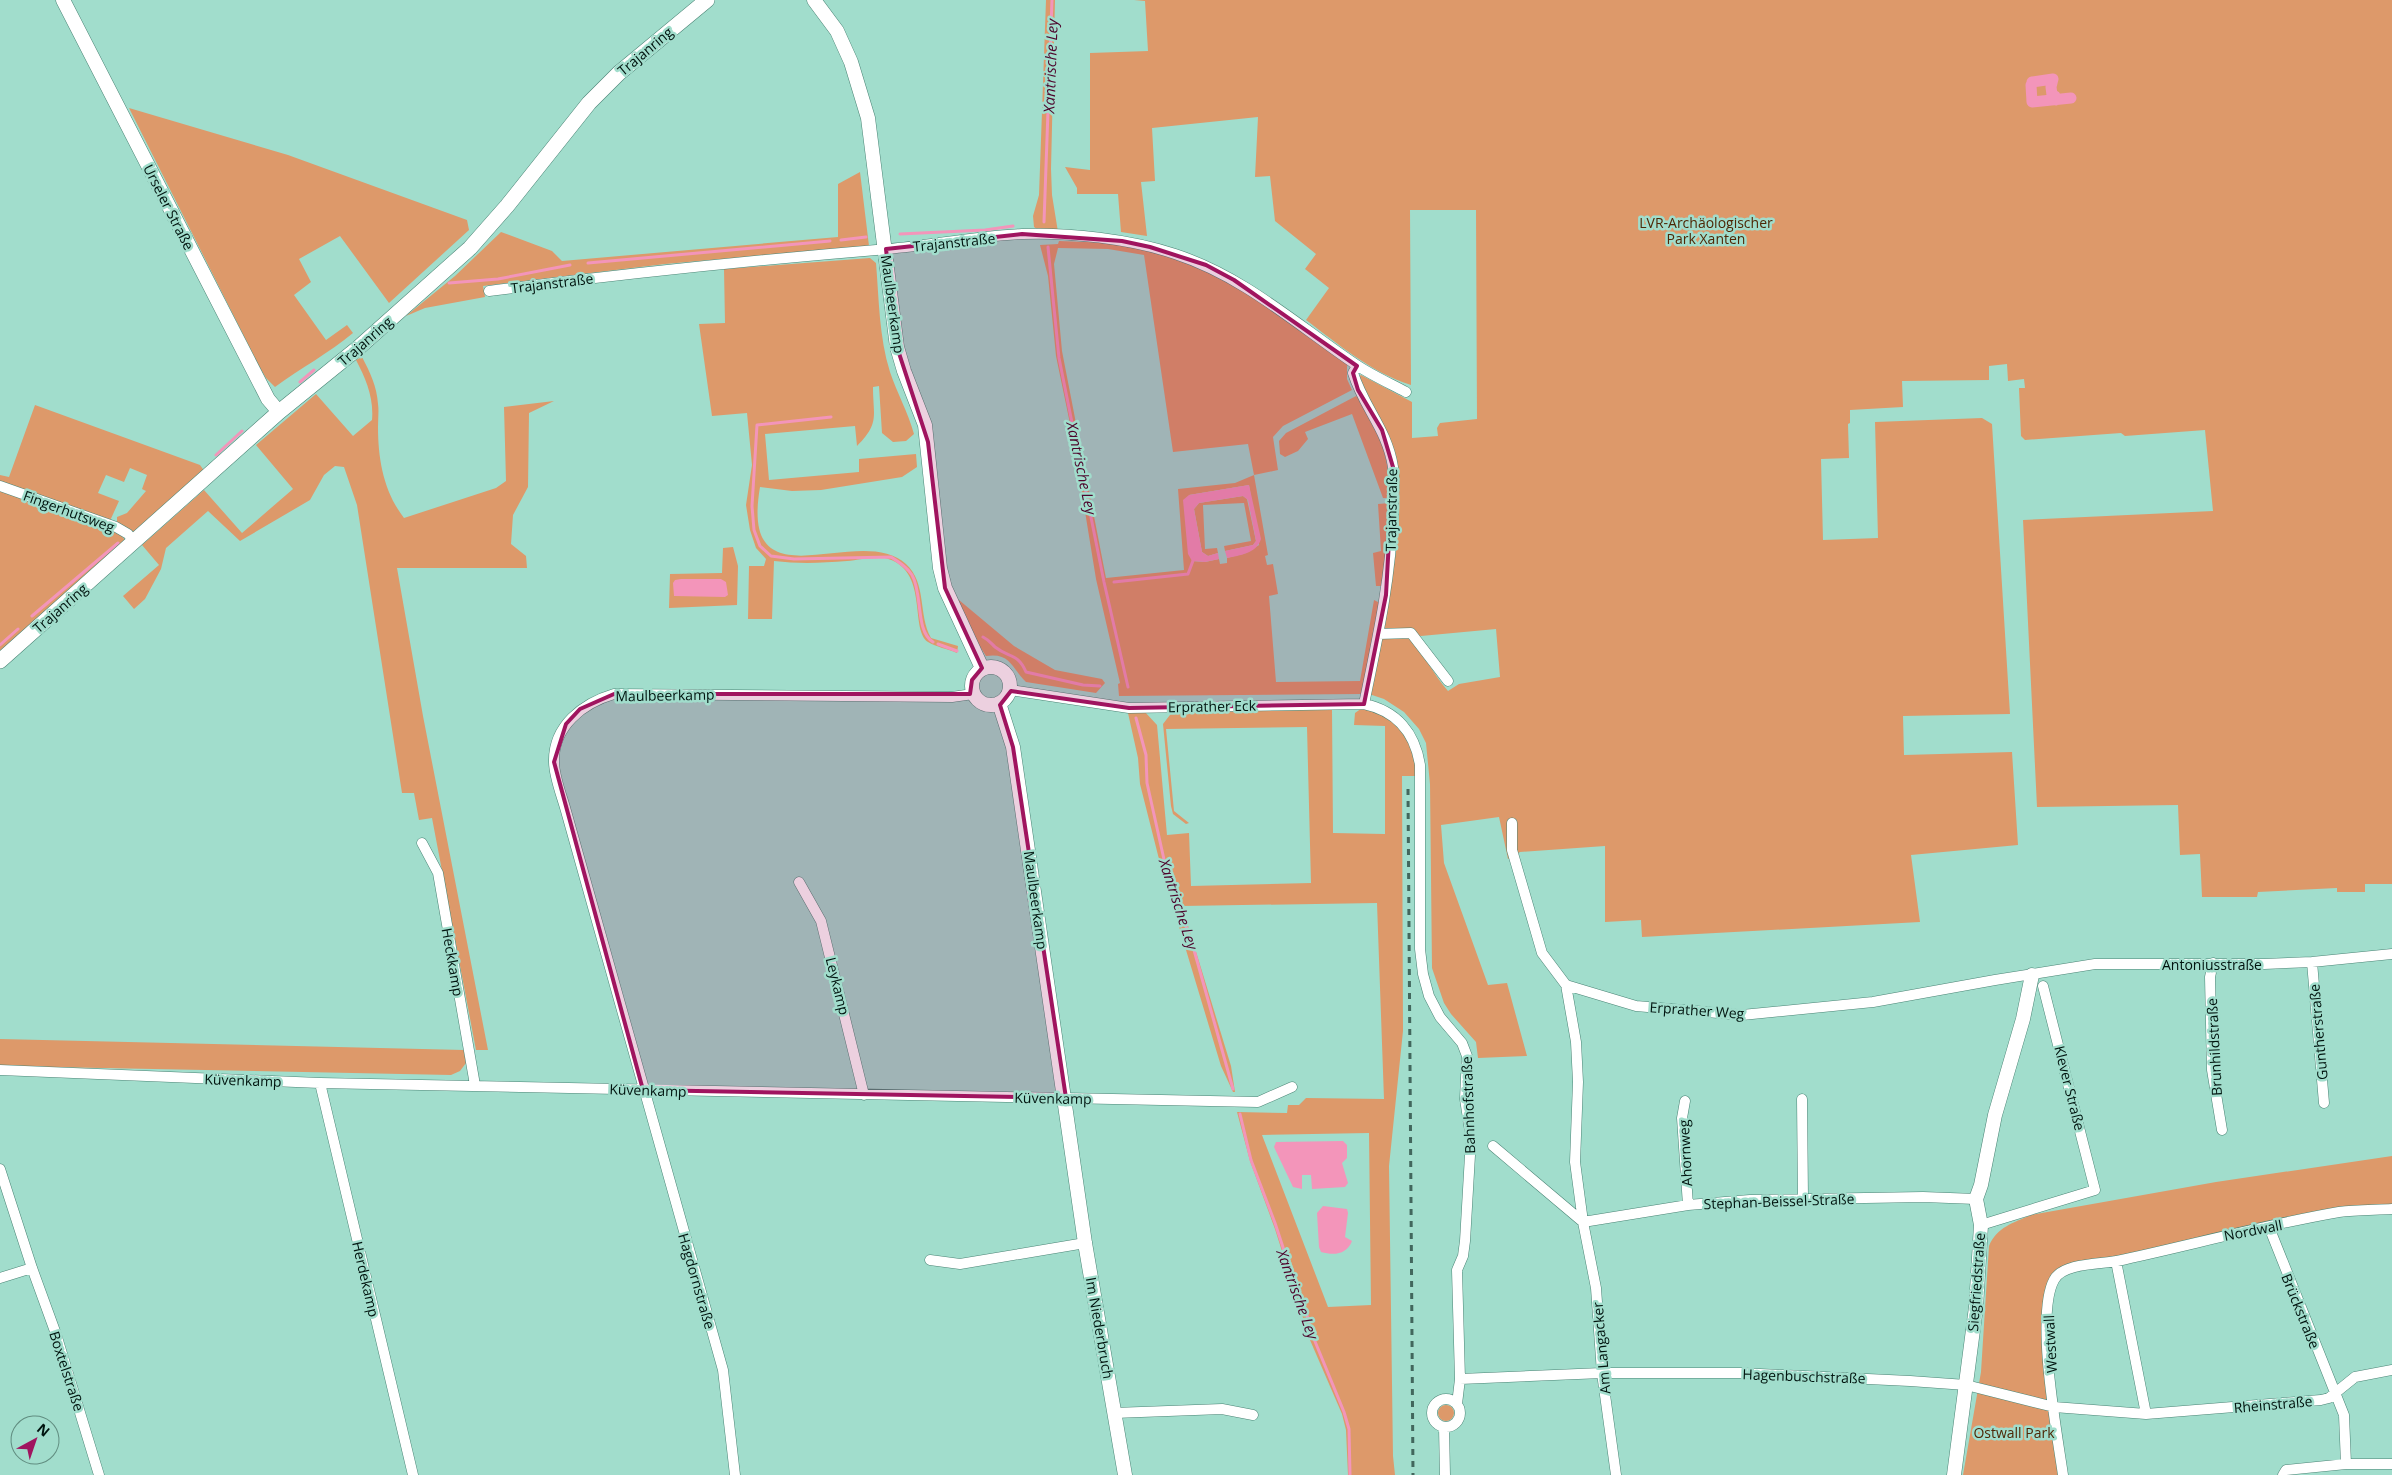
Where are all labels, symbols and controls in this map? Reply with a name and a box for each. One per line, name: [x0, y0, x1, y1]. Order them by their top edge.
water label: Xantrische Ley: [1038, 17, 1062, 115]
street label: Trajanring: [613, 22, 677, 80]
street label: Urseler Straße: [139, 161, 199, 253]
park label: LVR-Archäologischer Park Xanten: [1639, 213, 1773, 248]
street label: Trajanstraße: [912, 228, 996, 256]
street label: Maulbeerkamp: [877, 254, 909, 354]
street label: Trajanstraße: [510, 269, 594, 297]
street label: Trajanring: [334, 312, 397, 370]
water label: Xantrische Ley: [1062, 419, 1102, 517]
street label: Trajanstraße: [1381, 468, 1401, 552]
street label: Fingerhutsweg: [21, 486, 118, 536]
street label: Trajanring: [29, 579, 92, 637]
street label: Maulbeerkamp: [615, 685, 715, 705]
street label: Erprather Eck: [1168, 696, 1257, 716]
street label: Maulbeerkamp: [1020, 850, 1052, 950]
water label: Xantrische Ley: [1155, 855, 1203, 953]
street label: Heckkamp: [438, 926, 468, 998]
street label: Leykamp: [822, 955, 854, 1017]
street label: Antoniusstraße: [2162, 955, 2262, 974]
street label: Guntherstraße: [2304, 983, 2332, 1081]
street label: Erprather Weg: [1649, 997, 1745, 1023]
street label: Brunhildstraße: [2202, 997, 2226, 1096]
street label: Klever Straße: [2050, 1044, 2090, 1133]
street label: Bahnhofstraße: [1457, 1056, 1479, 1154]
street label: Küvenkamp: [204, 1069, 282, 1091]
street label: Küvenkamp: [609, 1079, 687, 1101]
street label: Küvenkamp: [1014, 1088, 1092, 1108]
street label: Ahornweg: [1674, 1119, 1696, 1187]
street label: Stephan-Beissel-Straße: [1703, 1189, 1855, 1213]
street label: Nordwall: [2222, 1215, 2284, 1245]
street label: Hagdornstraße: [674, 1231, 720, 1331]
street label: Siegfriedstraße: [1963, 1232, 1989, 1332]
street label: Herdekamp: [348, 1239, 384, 1319]
water label: Xantrische Ley: [1272, 1245, 1324, 1343]
street label: Brückstraße: [2277, 1271, 2325, 1351]
street label: Im Niederbruch: [1082, 1276, 1118, 1380]
street label: Am Langacker: [1587, 1301, 1614, 1395]
street label: Westwall: [2039, 1314, 2061, 1374]
street label: Boxtelstraße: [45, 1329, 89, 1413]
street label: Hagenbuschstraße: [1742, 1364, 1866, 1388]
street label: Rheinstraße: [2233, 1391, 2313, 1417]
north arrow: [10, 1415, 60, 1465]
text: N: [33, 1419, 54, 1441]
park label: Ostwall Park: [1973, 1423, 2055, 1442]

